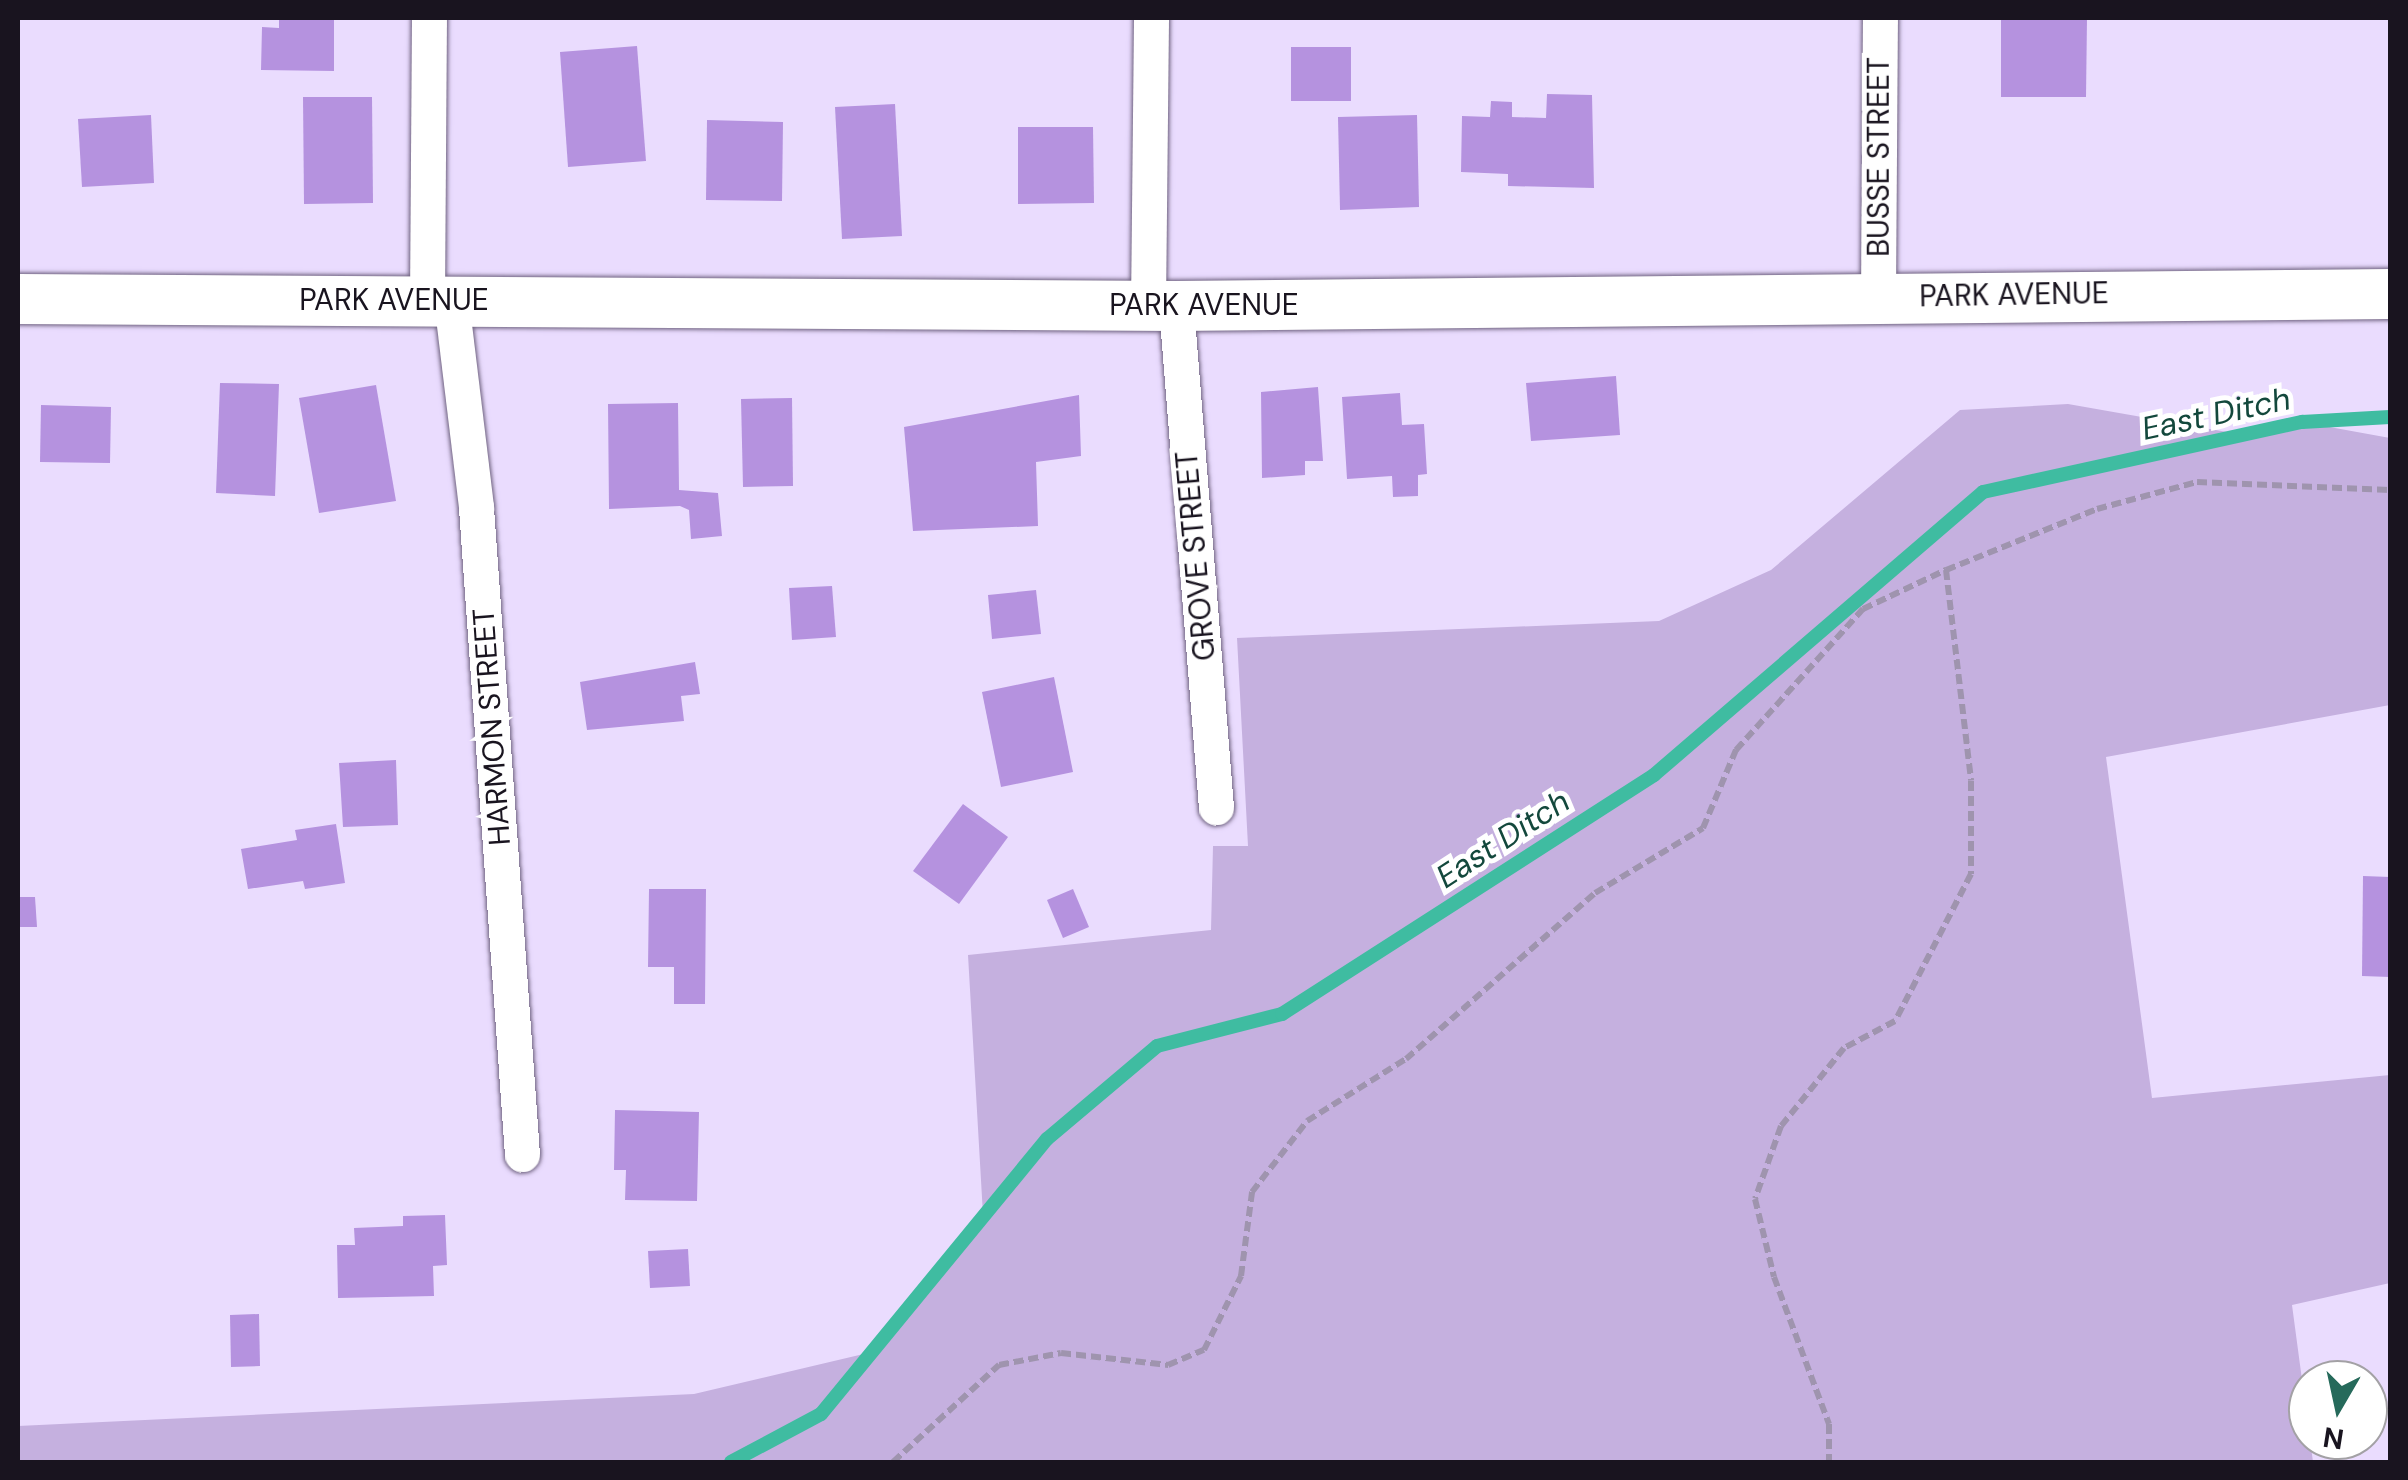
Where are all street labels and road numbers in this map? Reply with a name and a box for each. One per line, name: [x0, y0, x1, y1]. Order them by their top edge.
street label: BUSSE STREET: [1861, 57, 1897, 257]
street label: PARK AVENUE: [1919, 275, 2109, 315]
street label: PARK AVENUE: [299, 282, 489, 318]
street label: PARK AVENUE: [1109, 287, 1299, 323]
street label: GROVE STREET: [1169, 450, 1223, 662]
street label: HARMON STREET: [466, 607, 518, 847]

